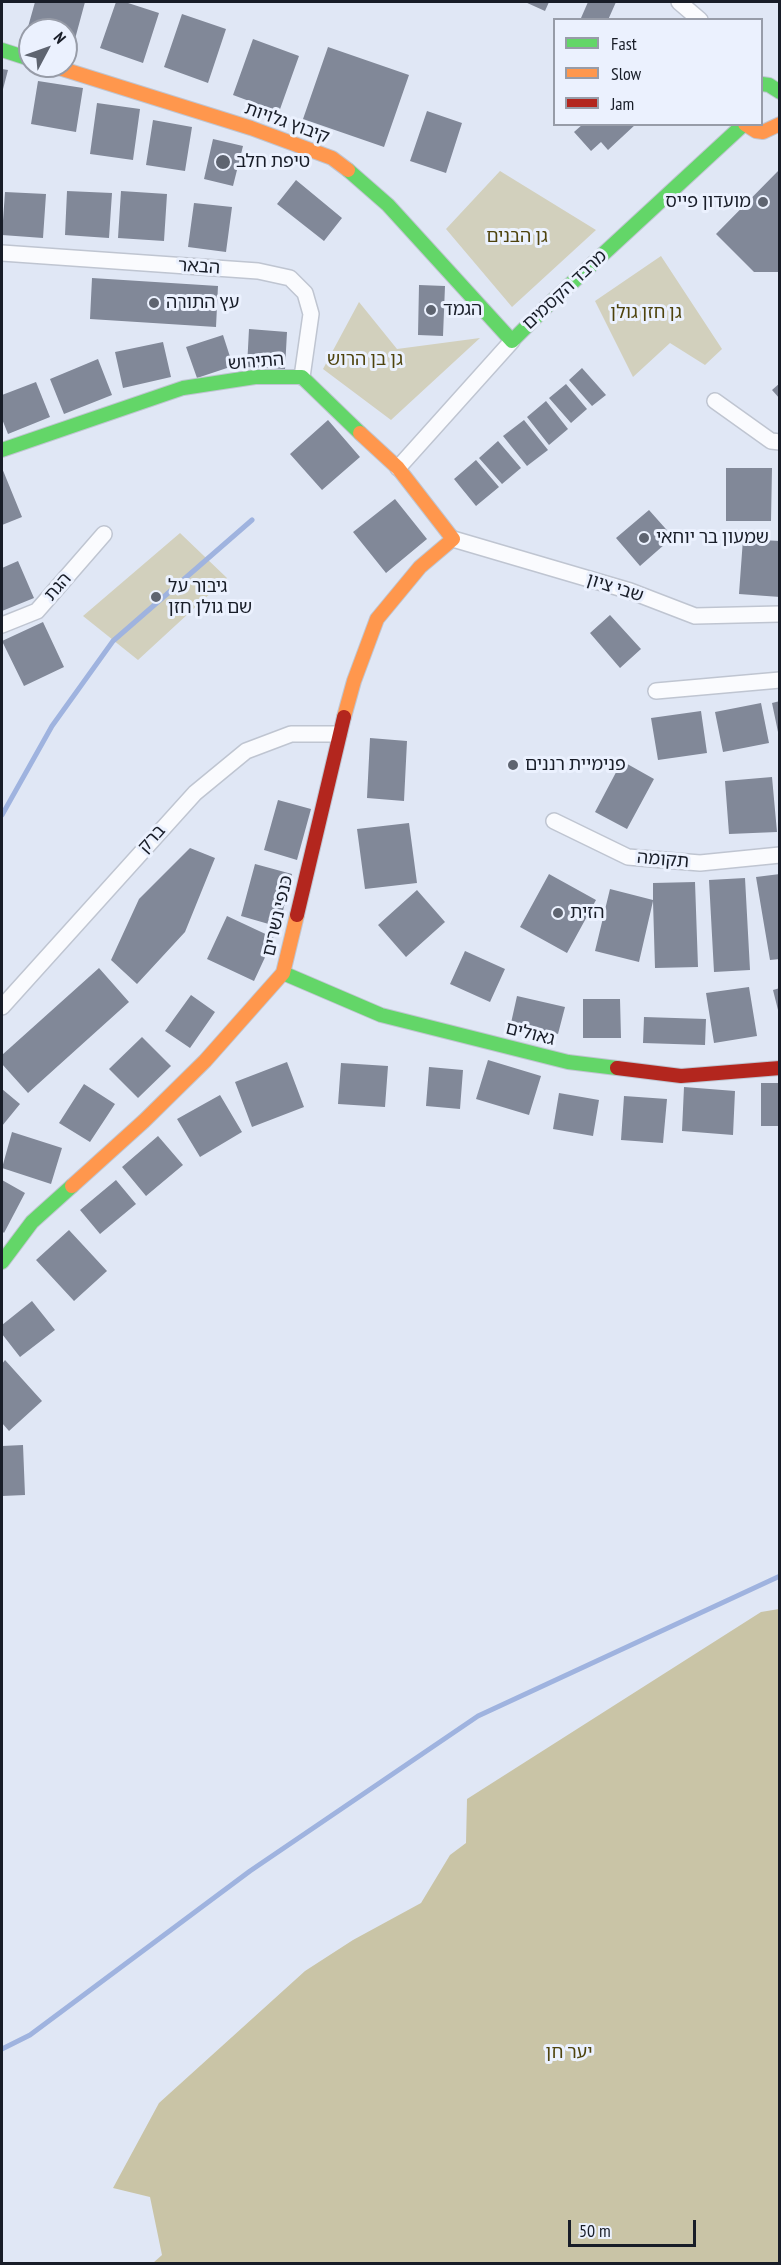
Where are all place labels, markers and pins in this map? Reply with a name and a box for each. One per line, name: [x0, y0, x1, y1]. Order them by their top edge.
place label: טיפת חלב: [236, 151, 310, 173]
marker: טיפת חלב: [214, 153, 232, 171]
place label: מועדון פייס: [665, 191, 751, 213]
marker: מועדון פייס: [756, 195, 770, 209]
place label: עץ התורה: [166, 292, 240, 314]
marker: עץ התורה: [147, 296, 161, 310]
place label: הגמד: [443, 299, 482, 321]
marker: הגמד: [424, 303, 438, 317]
place label: שמעון בר יוחאי: [656, 527, 769, 549]
marker: שמעון בר יוחאי: [637, 531, 651, 545]
place label: גיבור על שם גולן חזן: [168, 576, 252, 618]
marker: גיבור על שם גולן חזן: [149, 590, 163, 604]
place label: פנימיית רננים: [525, 754, 626, 776]
marker: פנימיית רננים: [506, 758, 520, 772]
place label: הזית: [570, 902, 605, 924]
marker: הזית: [551, 906, 565, 920]

